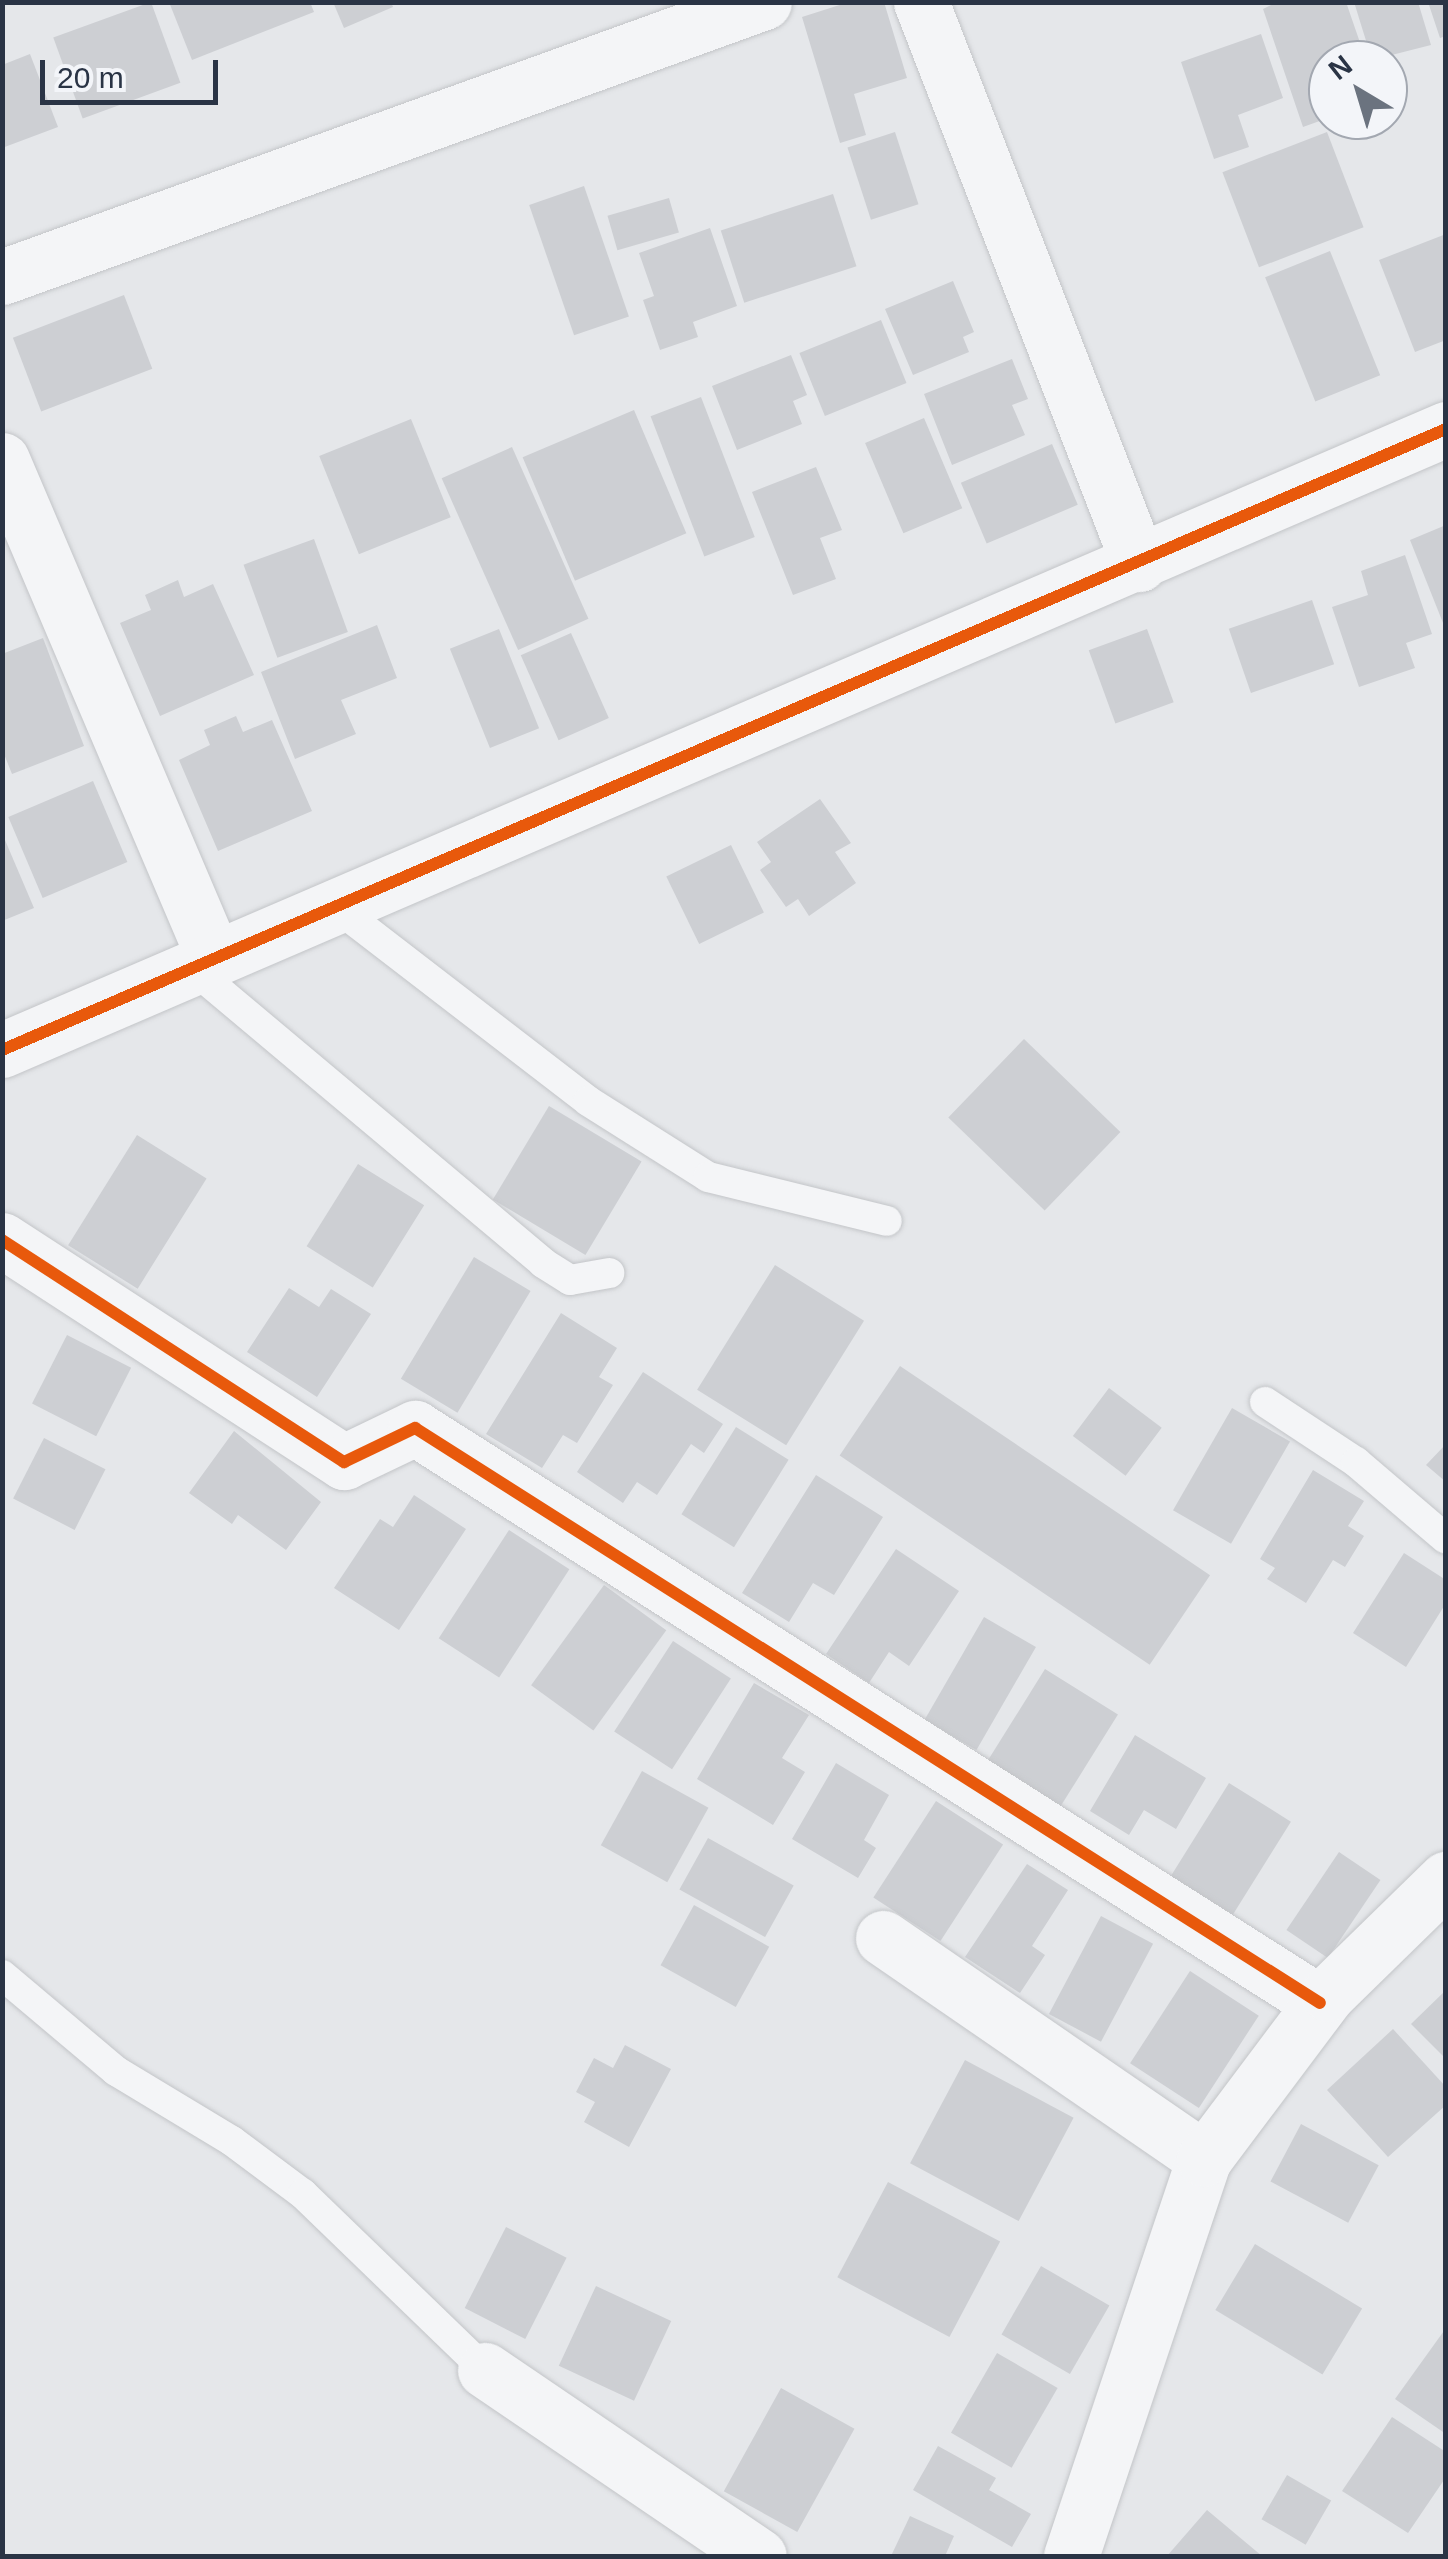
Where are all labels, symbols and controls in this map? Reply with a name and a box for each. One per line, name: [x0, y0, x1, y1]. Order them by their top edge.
scale bar: [45, 40, 222, 102]
north arrow: [1308, 40, 1408, 140]
text: N: [1323, 49, 1358, 86]
text: 20 m: [57, 61, 124, 94]

